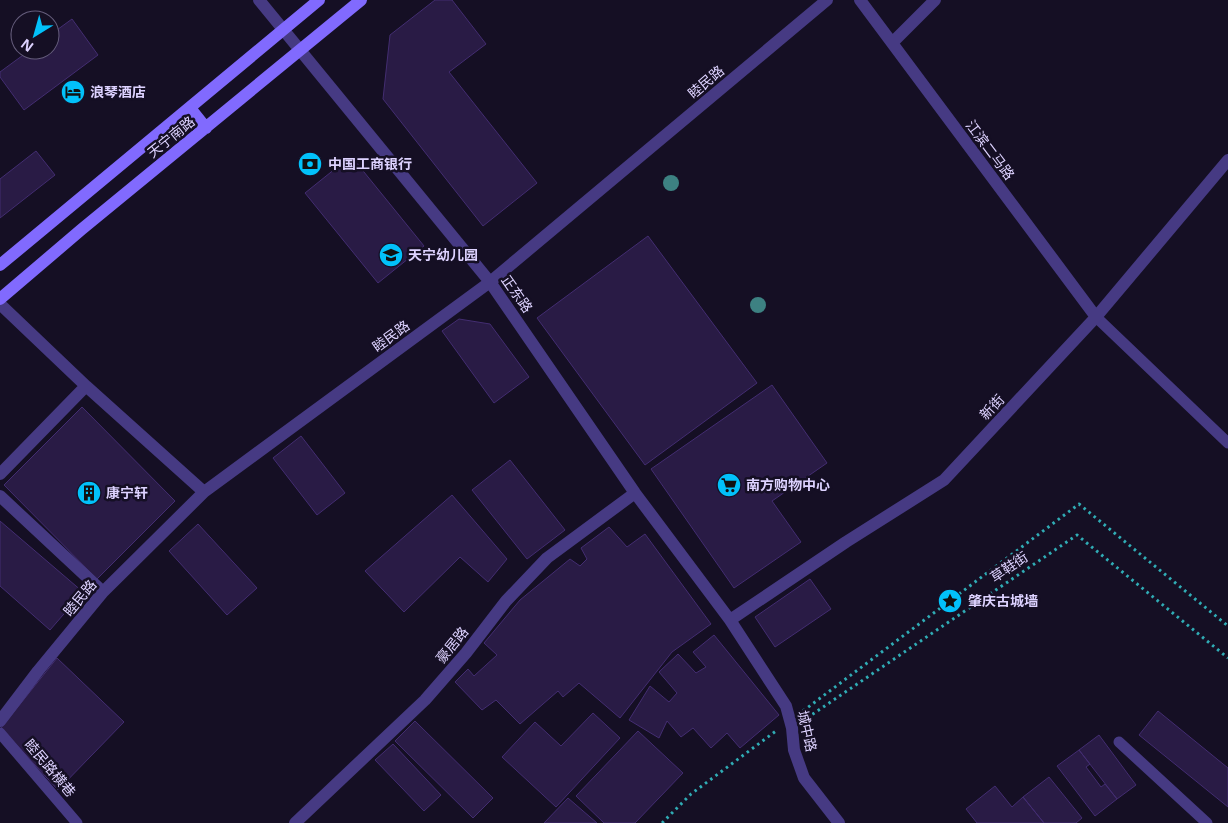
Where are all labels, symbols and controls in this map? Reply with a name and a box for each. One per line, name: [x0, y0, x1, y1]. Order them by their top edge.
north arrow: [10, 10, 60, 60]
text: N: [17, 35, 37, 57]
street label: 睦民路: [683, 61, 728, 102]
hotel icon: 浪琴酒店: [60, 79, 86, 105]
place label: 浪琴酒店: [90, 82, 146, 101]
street label: 天宁南路: [143, 112, 198, 162]
street label: 江滨二马路: [962, 116, 1019, 183]
bank icon: 中国工商银行: [297, 151, 323, 177]
place label: 中国工商银行: [328, 154, 412, 173]
school or university icon: 天宁幼儿园: [378, 242, 404, 268]
place label: 天宁幼儿园: [408, 245, 478, 264]
street label: 正东路: [498, 271, 537, 316]
street label: 睦民路: [368, 316, 413, 356]
street label: 新街: [975, 390, 1008, 423]
supermarket icon: 南方购物中心: [716, 472, 742, 498]
place label: 南方购物中心: [746, 475, 830, 494]
building icon: 康宁轩: [76, 480, 102, 506]
place label: 康宁轩: [106, 483, 148, 502]
street label: 草鞋街: [986, 547, 1031, 586]
street label: 睦民路: [59, 575, 100, 620]
place icon: 肇庆古城墙: [937, 588, 963, 614]
place label: 肇庆古城墙: [968, 591, 1038, 610]
street label: 豪居路: [431, 622, 472, 667]
street label: 城中路: [794, 708, 821, 753]
street label: 睦民路横巷: [21, 735, 80, 801]

